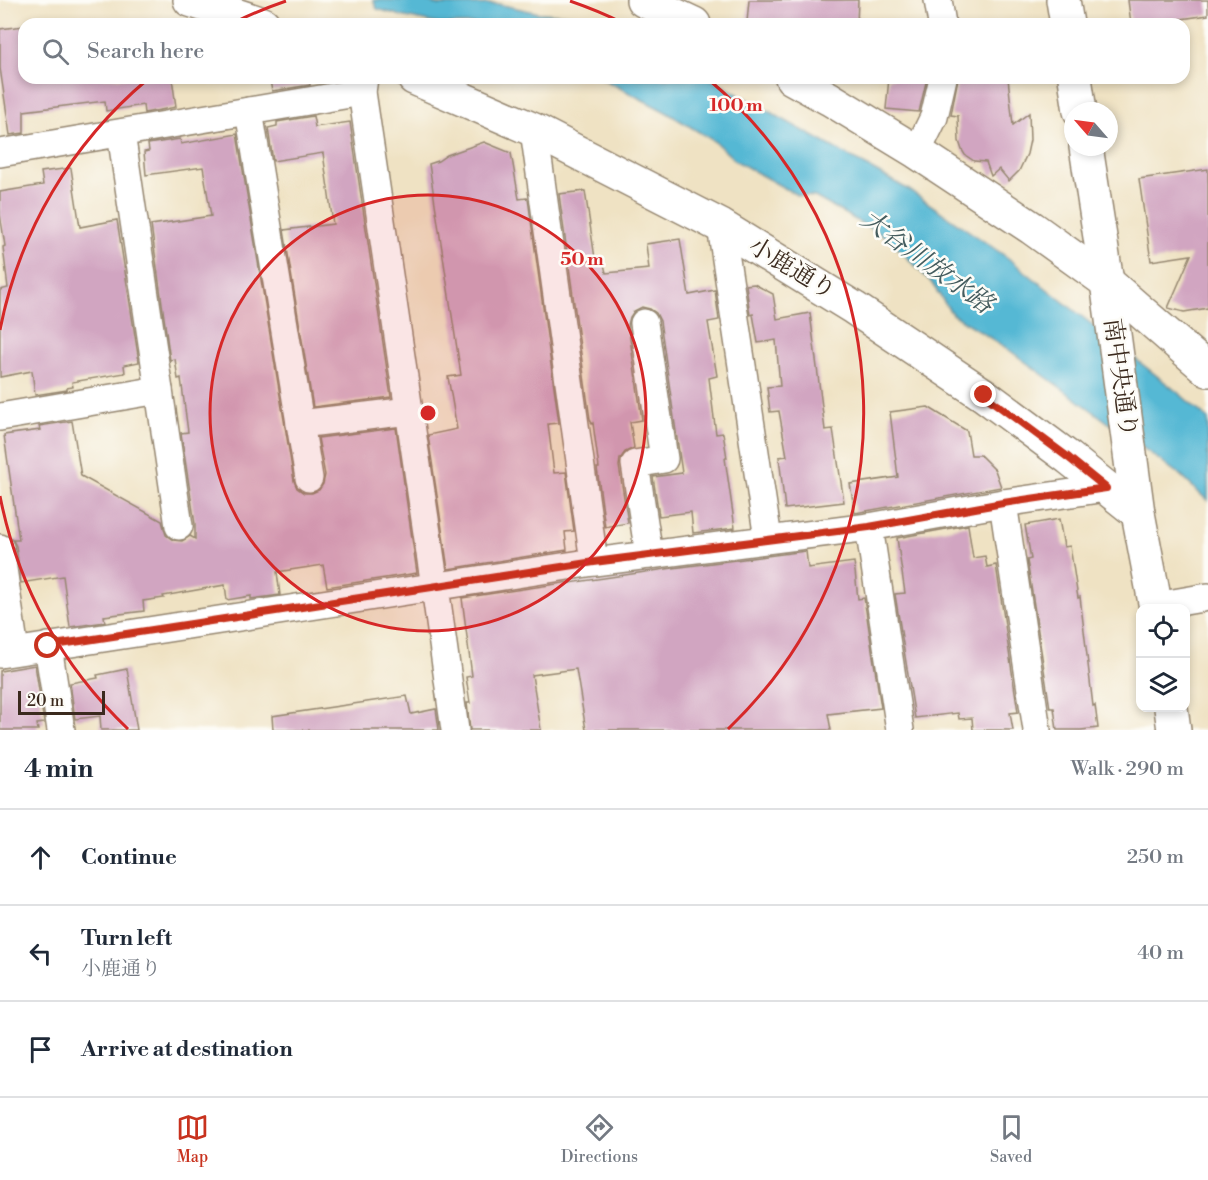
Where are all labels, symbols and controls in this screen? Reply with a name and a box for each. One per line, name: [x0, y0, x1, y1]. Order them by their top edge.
search box: [18, 18, 1190, 84]
icon: search: [39, 35, 72, 68]
text: Search here: [87, 38, 204, 65]
text: 100 m: [709, 94, 763, 117]
north arrow: [1064, 102, 1118, 156]
water label: 大谷川放水路: [854, 203, 1001, 322]
street label: 小鹿通り: [743, 231, 841, 307]
text: 50 m: [560, 248, 604, 271]
street label: 南中央通り: [1097, 316, 1143, 440]
route end: [970, 381, 996, 407]
centre of rings: [418, 403, 438, 423]
map controls: [1136, 604, 1190, 712]
button: locate: [1136, 604, 1190, 658]
route start: [34, 632, 60, 658]
button: layers: [1136, 658, 1190, 712]
scale bar: [18, 688, 105, 716]
text: 20 m: [27, 691, 64, 711]
text: 4 min: [24, 753, 94, 785]
text: Walk · 290 m: [1071, 757, 1184, 782]
icon: ahead: [24, 841, 57, 874]
text: Continue: [81, 844, 177, 871]
text: 250 m: [1127, 845, 1184, 870]
text: Turn left: [81, 925, 172, 952]
icon: left: [24, 937, 57, 970]
text: 40 m: [1137, 941, 1184, 966]
text: 小鹿通り: [81, 957, 161, 982]
icon: arrive: [24, 1033, 57, 1066]
text: Arrive at destination: [81, 1036, 293, 1063]
tab: Map: [176, 1111, 209, 1167]
tab: Directions: [561, 1111, 638, 1167]
tab: Saved: [990, 1111, 1032, 1167]

